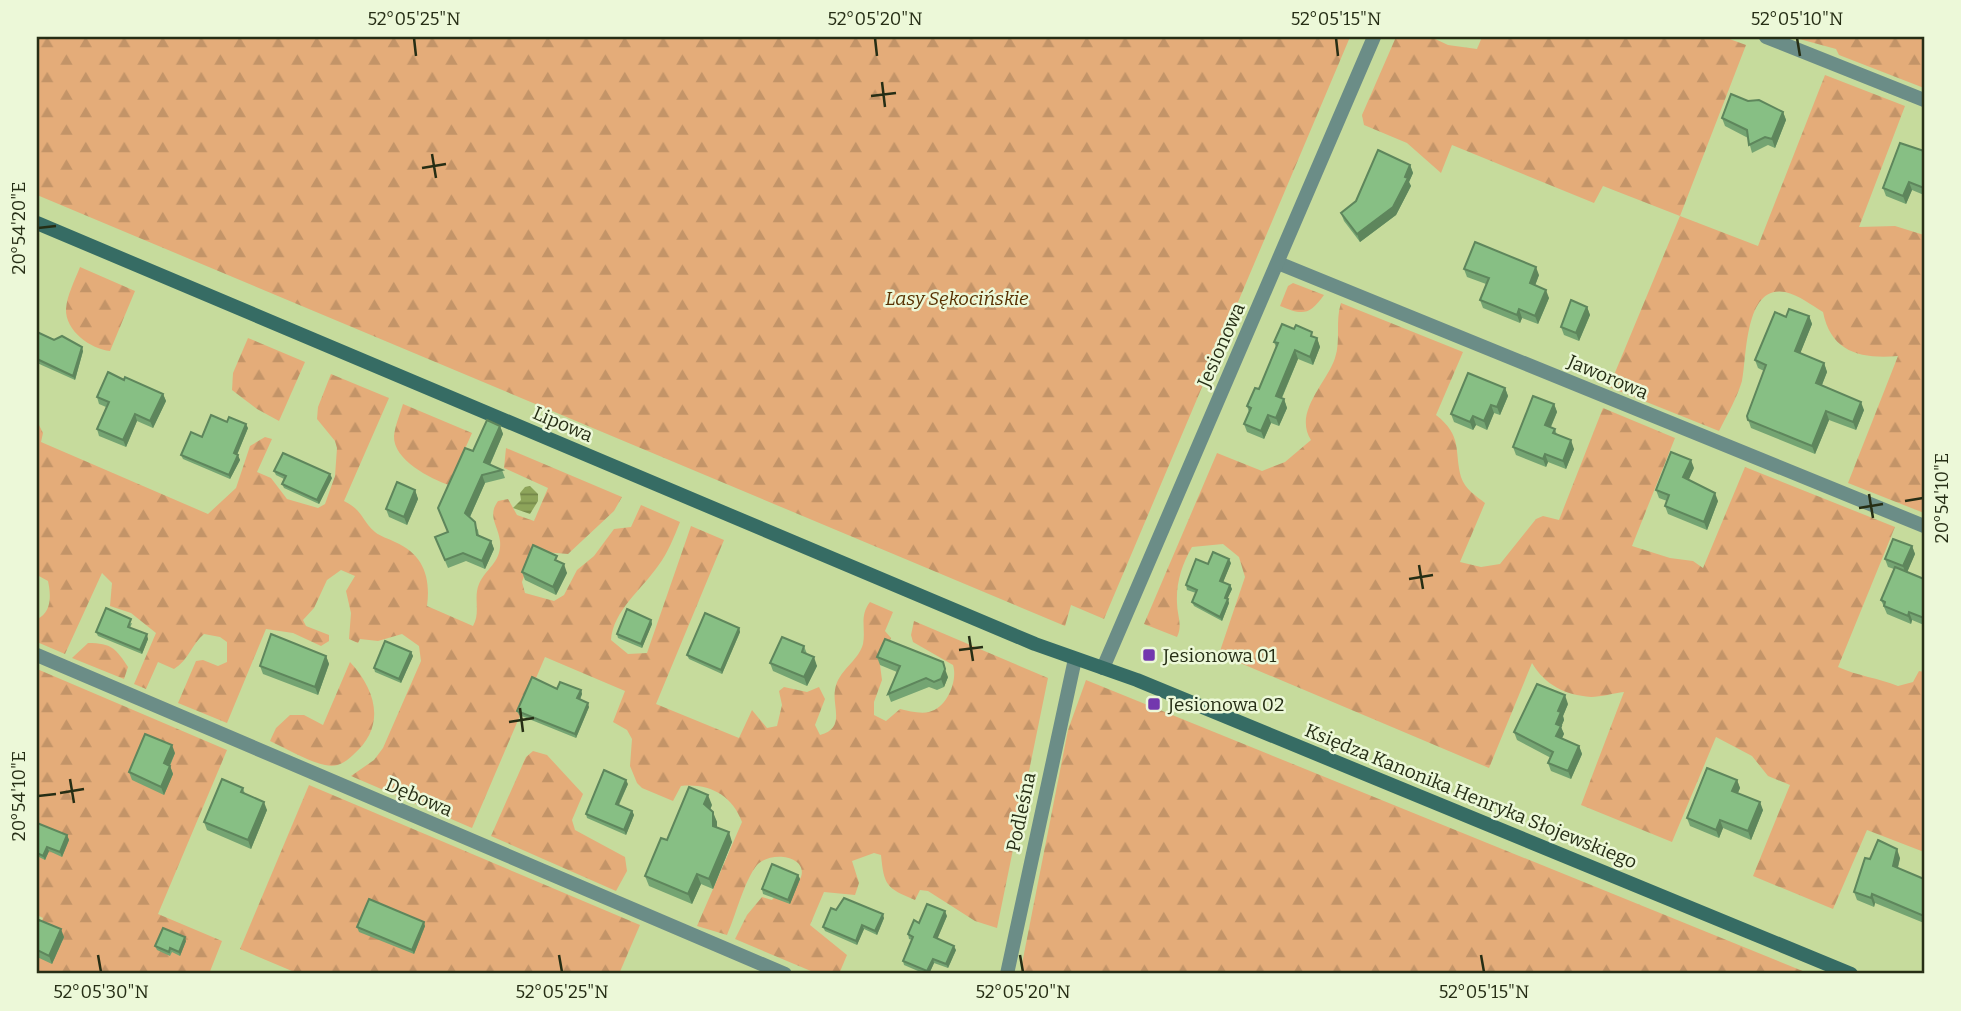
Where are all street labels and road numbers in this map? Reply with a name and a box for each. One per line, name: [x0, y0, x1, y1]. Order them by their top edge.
street label: Jesionowa: [1192, 299, 1250, 392]
street label: Jaworowa: [1563, 349, 1652, 404]
street label: Lipowa: [530, 401, 597, 447]
street label: Księdza Kanonika Henryka Słojewskiego: [1302, 719, 1640, 873]
street label: Podleśna: [1001, 770, 1041, 854]
street label: Dębowa: [382, 773, 457, 822]

